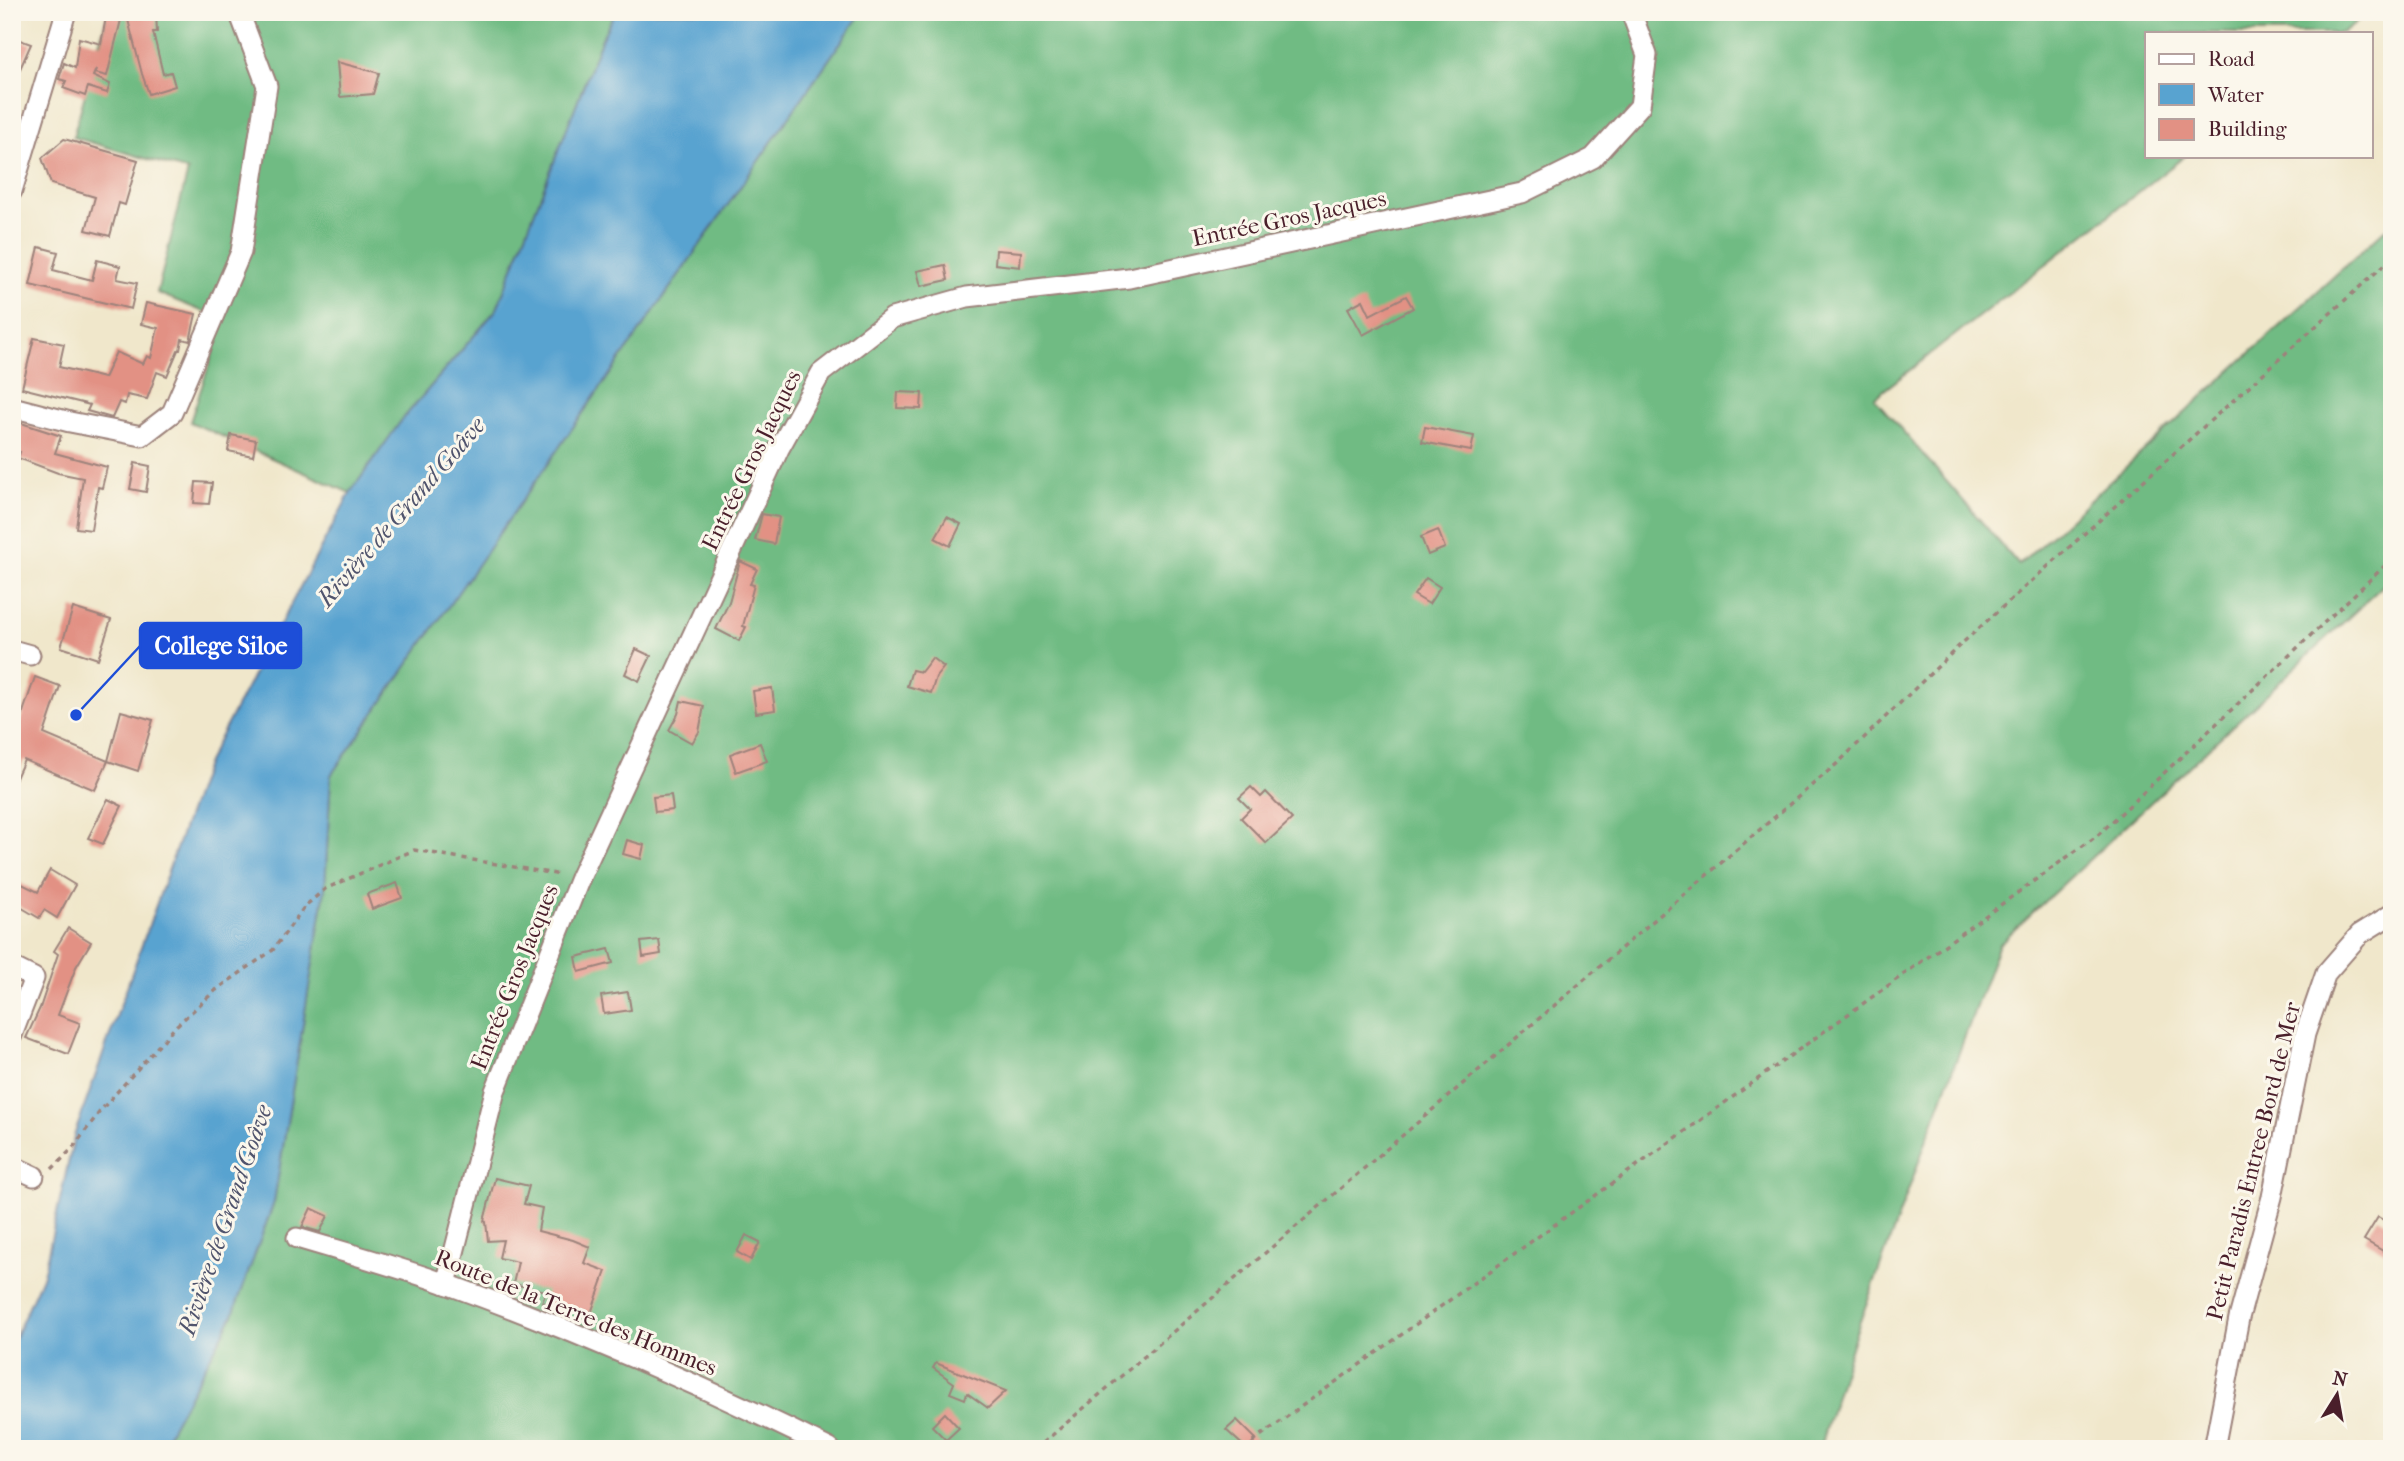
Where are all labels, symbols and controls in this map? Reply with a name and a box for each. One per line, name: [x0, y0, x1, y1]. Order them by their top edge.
legend: [2145, 32, 2372, 158]
text: Road: [2208, 47, 2255, 71]
text: Water: [2207, 83, 2264, 107]
text: Building: [2208, 117, 2287, 141]
street label: Entrée Gros Jacques: [1190, 185, 1388, 252]
street label: Entrée Gros Jacques: [696, 366, 807, 555]
water label: Rivière de Grand Goâve: [310, 411, 492, 614]
callout: College Siloe: [140, 623, 301, 668]
text: College Siloe: [155, 632, 288, 660]
street label: Entrée Gros Jacques: [465, 881, 564, 1074]
street label: Petit Paradis Entree Bord de Mer: [2201, 999, 2306, 1323]
water label: Rivière de Grand Goâve: [172, 1100, 278, 1340]
street label: Route de la Terre des Hommes: [431, 1243, 721, 1381]
north arrow: [2302, 1360, 2372, 1430]
text: N: [2331, 1367, 2350, 1392]

